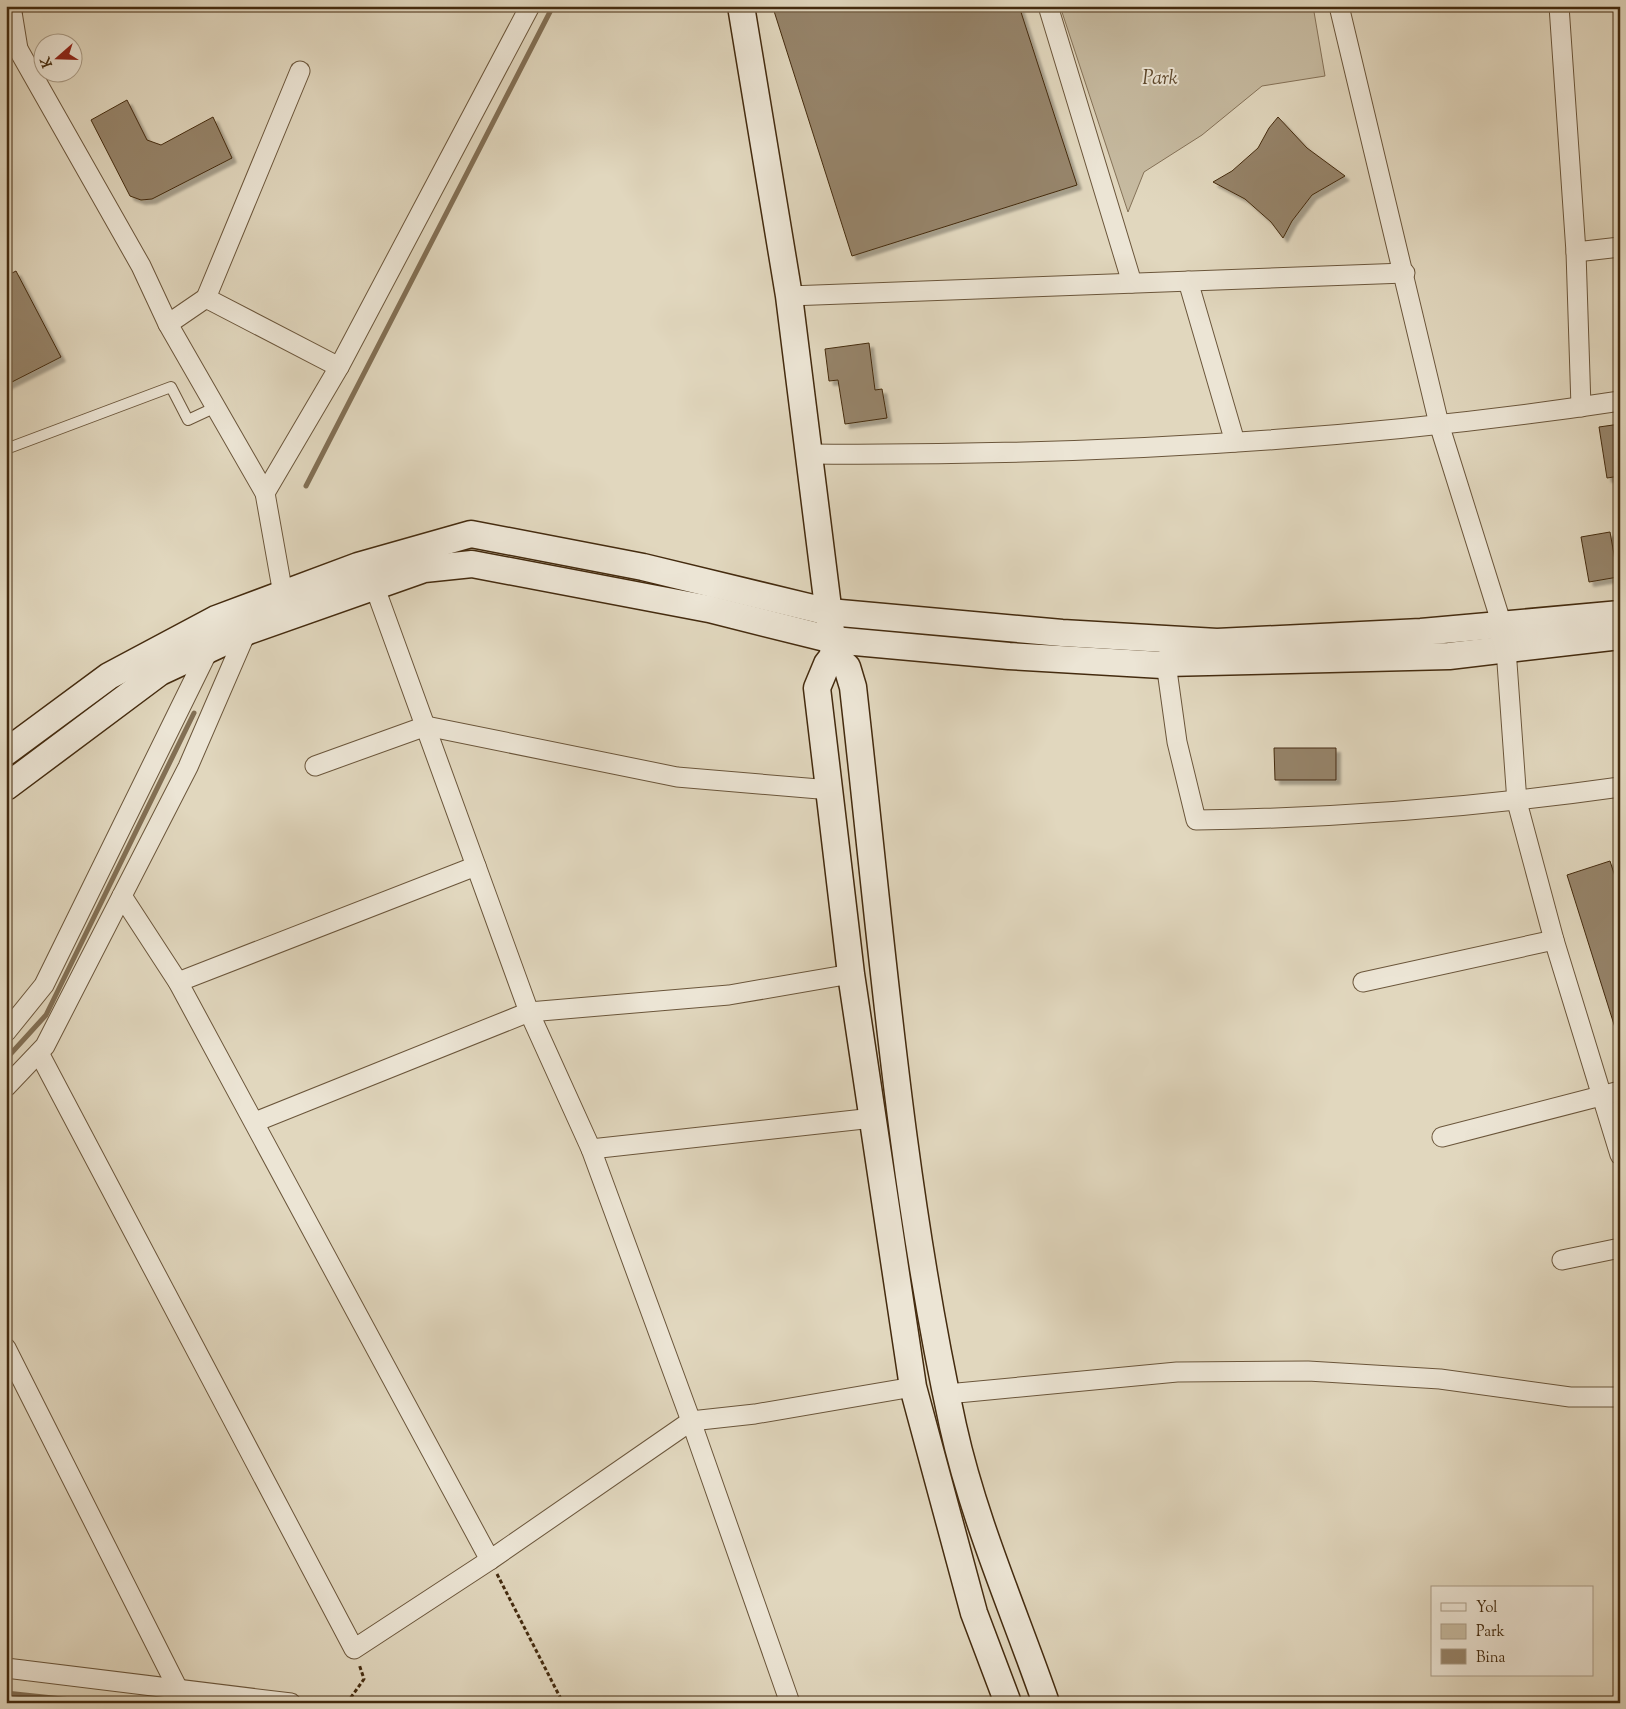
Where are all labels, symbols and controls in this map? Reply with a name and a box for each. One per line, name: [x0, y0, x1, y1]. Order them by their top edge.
north arrow: [32, 32, 82, 82]
text: K: [36, 53, 59, 70]
park label: Park: [1142, 65, 1178, 94]
legend: [1431, 1586, 1594, 1676]
text: Yol: [1476, 1598, 1498, 1619]
text: Park: [1476, 1622, 1505, 1643]
text: Bina: [1476, 1648, 1506, 1669]

